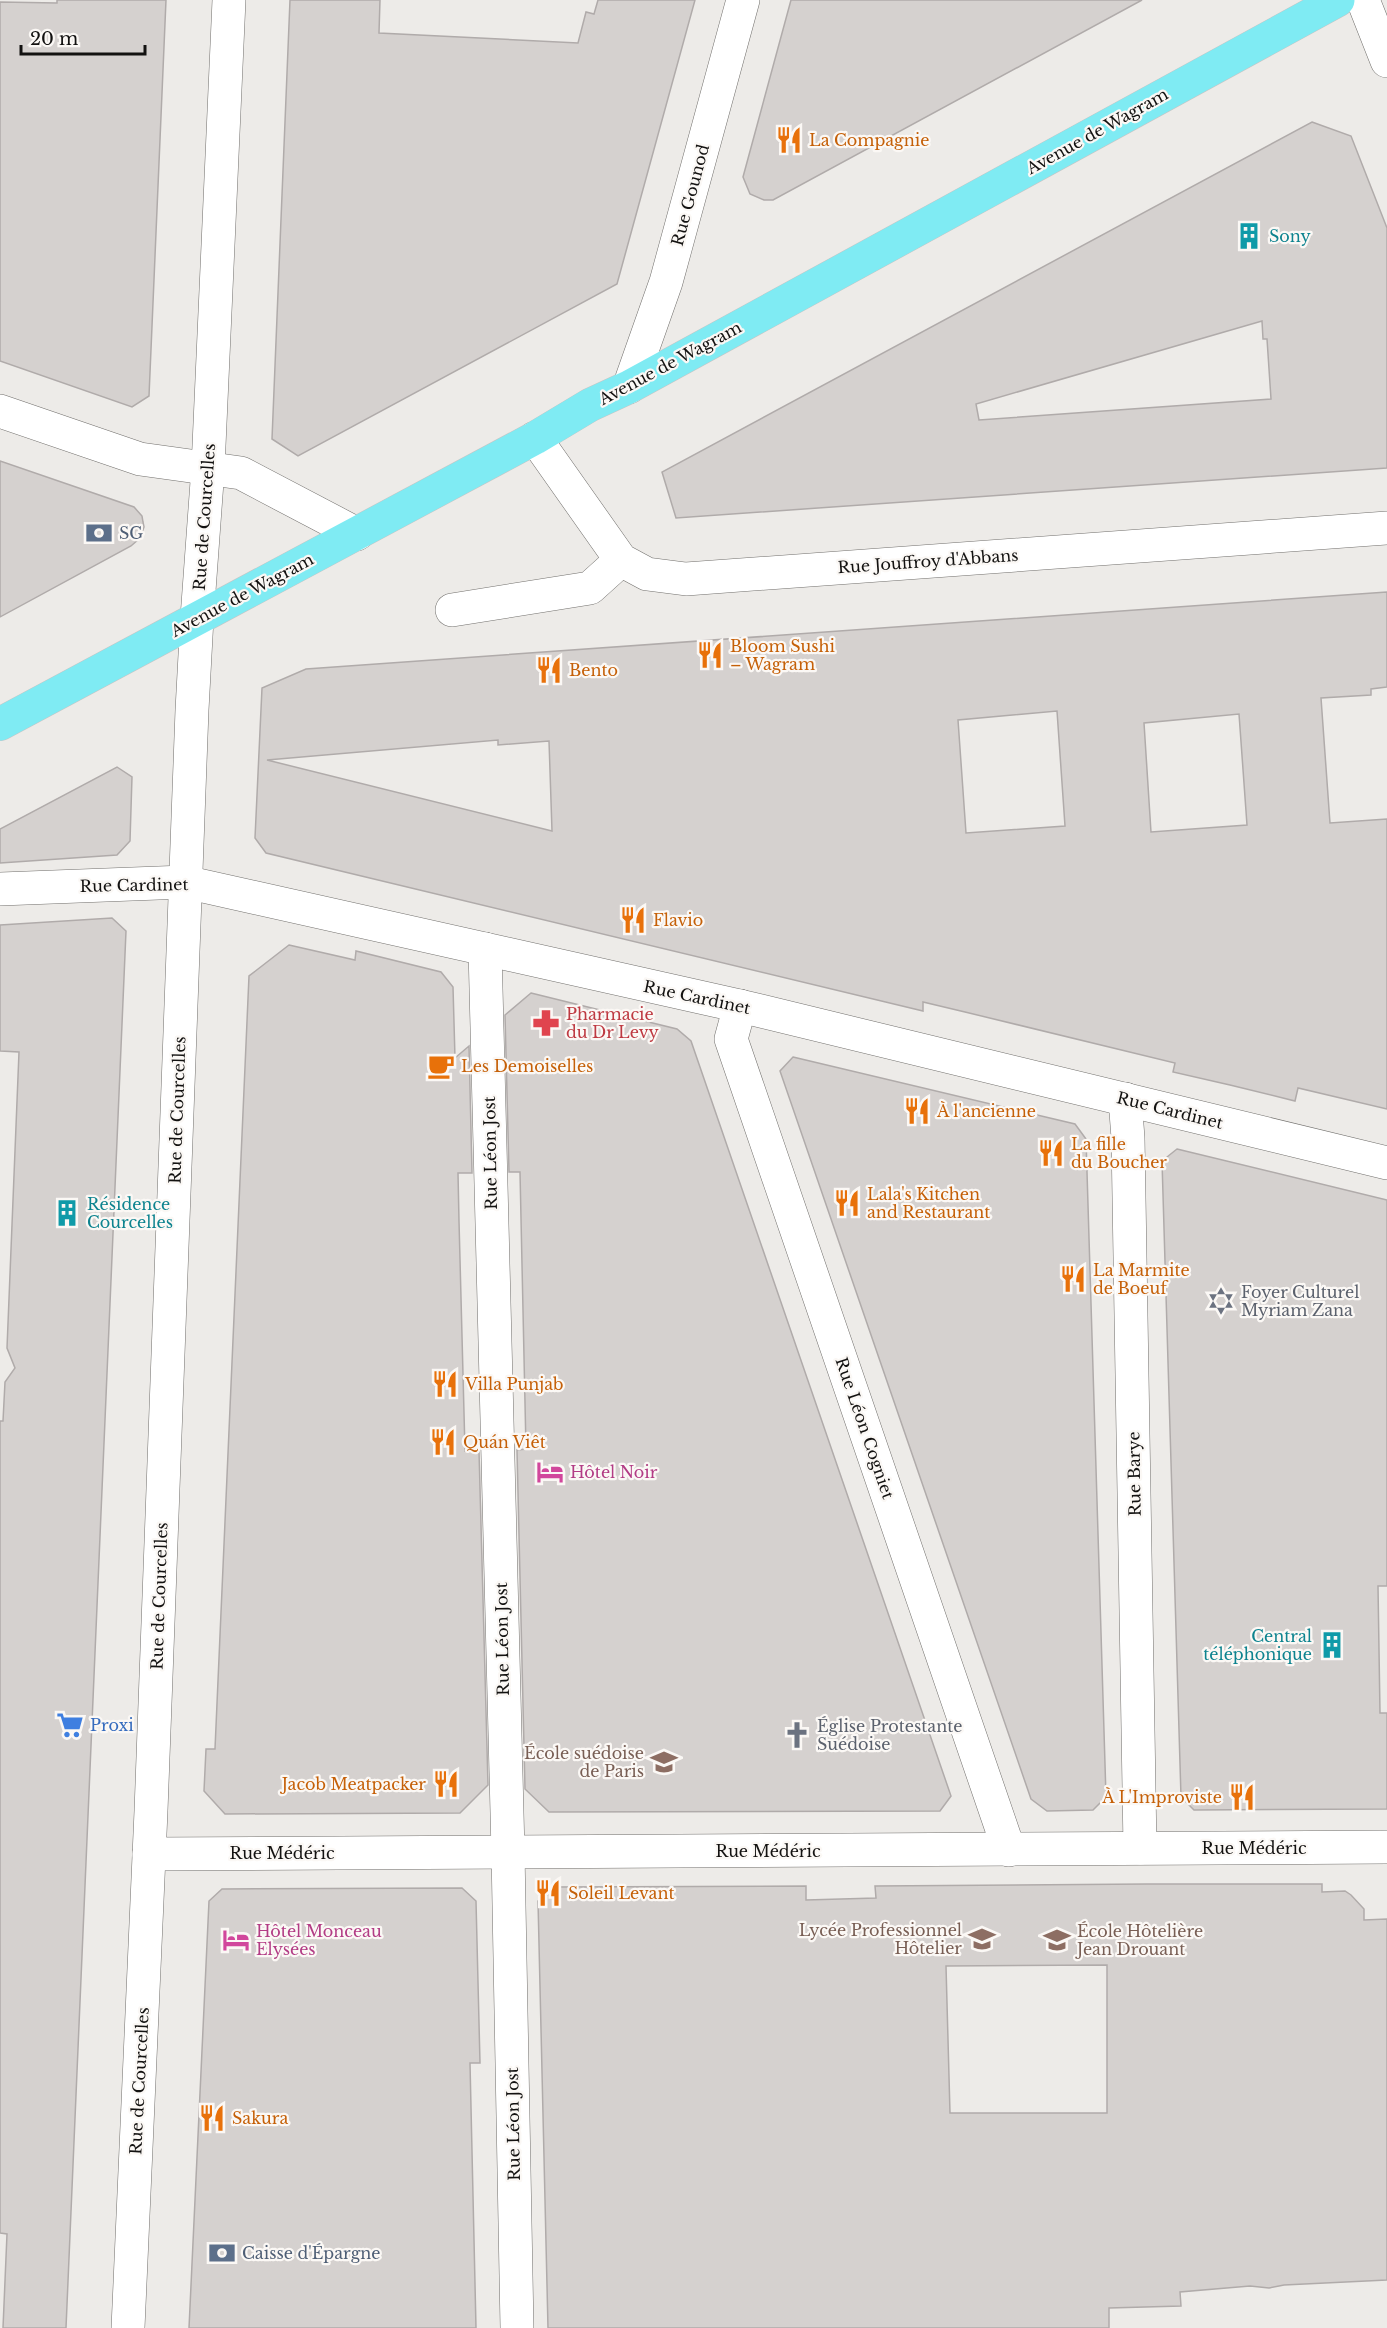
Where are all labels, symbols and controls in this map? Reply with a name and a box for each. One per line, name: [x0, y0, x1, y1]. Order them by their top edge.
scale bar: [21, 18, 146, 56]
text: 20 m: [30, 28, 78, 50]
street label: Avenue de Wagram: [1022, 84, 1171, 179]
restaurant icon: La Compagnie: [774, 125, 804, 155]
place label: La Compagnie: [809, 130, 929, 150]
street label: Rue Gounod: [667, 142, 713, 248]
building icon: Sony: [1234, 221, 1264, 251]
place label: Sony: [1269, 226, 1311, 246]
street label: Avenue de Wagram: [594, 317, 745, 410]
street label: Rue de Courcelles: [189, 443, 219, 591]
bank icon: SG: [84, 518, 114, 548]
place label: SG: [119, 523, 143, 543]
street label: Rue Jouffroy d'Abbans: [837, 545, 1019, 577]
street label: Avenue de Wagram: [166, 549, 317, 642]
place label: Bloom Sushi – Wagram: [730, 636, 835, 674]
restaurant icon: Bloom Sushi – Wagram: [695, 640, 725, 670]
restaurant icon: Bento: [534, 655, 564, 685]
place label: Bento: [569, 660, 618, 680]
street label: Rue Cardinet: [79, 874, 189, 896]
restaurant icon: Flavio: [618, 905, 648, 935]
place label: Flavio: [653, 910, 703, 930]
street label: Rue Cardinet: [642, 976, 752, 1018]
place label: Pharmacie du Dr Levy: [566, 1004, 659, 1042]
pharmacy icon: Pharmacie du Dr Levy: [531, 1008, 561, 1038]
street label: Rue de Courcelles: [164, 1036, 190, 1184]
cafe icon: Les Demoiselles: [426, 1051, 456, 1081]
place label: Les Demoiselles: [461, 1056, 593, 1076]
street label: Rue Cardinet: [1115, 1087, 1225, 1133]
street label: Rue Léon Jost: [479, 1096, 501, 1210]
restaurant icon: À l'ancienne: [902, 1096, 932, 1126]
place label: À l'ancienne: [936, 1101, 1036, 1121]
place label: La fille du Boucher: [1071, 1134, 1167, 1172]
restaurant icon: La fille du Boucher: [1036, 1138, 1066, 1168]
place label: Lala's Kitchen and Restaurant: [867, 1184, 990, 1222]
restaurant icon: Lala's Kitchen and Restaurant: [832, 1188, 862, 1218]
place label: Résidence Courcelles: [87, 1194, 173, 1232]
building icon: Résidence Courcelles: [52, 1198, 82, 1228]
place label: La Marmite de Boeuf: [1093, 1260, 1190, 1298]
restaurant icon: La Marmite de Boeuf: [1058, 1264, 1088, 1294]
place label: Foyer Culturel Myriam Zana: [1241, 1282, 1359, 1320]
synagogue icon: Foyer Culturel Myriam Zana: [1206, 1286, 1236, 1316]
street label: Rue Léon Cogniet: [831, 1355, 899, 1501]
restaurant icon: Villa Punjab: [430, 1369, 460, 1399]
place label: Villa Punjab: [464, 1374, 563, 1394]
restaurant icon: Quán Viêt: [428, 1427, 458, 1457]
street label: Rue Barye: [1123, 1431, 1145, 1517]
place label: Quán Viêt: [463, 1432, 546, 1452]
hotel icon: Hôtel Noir: [535, 1457, 565, 1487]
place label: Hôtel Noir: [570, 1462, 658, 1482]
street label: Rue de Courcelles: [146, 1522, 172, 1670]
street label: Rue Léon Jost: [491, 1582, 513, 1696]
place label: Central téléphonique: [1203, 1626, 1312, 1664]
building icon: Central téléphonique: [1317, 1630, 1347, 1660]
supermarket icon: Proxi: [55, 1710, 85, 1740]
place label: Proxi: [90, 1715, 134, 1735]
place label: Église Protestante Suédoise: [817, 1716, 962, 1754]
church icon: Église Protestante Suédoise: [782, 1720, 812, 1750]
place label: École suédoise de Paris: [524, 1743, 644, 1781]
school or university icon: École suédoise de Paris: [649, 1747, 679, 1777]
restaurant icon: Jacob Meatpacker: [431, 1769, 461, 1799]
place label: Jacob Meatpacker: [280, 1774, 426, 1794]
restaurant icon: À L'Improviste: [1227, 1782, 1257, 1812]
place label: À L'Improviste: [1101, 1787, 1222, 1807]
street label: Rue Médéric: [1202, 1838, 1307, 1858]
street label: Rue Médéric: [716, 1841, 821, 1861]
street label: Rue Médéric: [230, 1843, 335, 1863]
restaurant icon: Soleil Levant: [533, 1878, 563, 1908]
place label: Soleil Levant: [568, 1883, 675, 1903]
place label: Lycée Professionnel Hôtelier: [799, 1920, 962, 1958]
place label: Hôtel Monceau Elysées: [256, 1921, 382, 1959]
place label: École Hôtelière Jean Drouant: [1075, 1921, 1203, 1959]
school or university icon: Lycée Professionnel Hôtelier: [967, 1924, 997, 1954]
hotel icon: Hôtel Monceau Elysées: [221, 1925, 251, 1955]
school or university icon: École Hôtelière Jean Drouant: [1042, 1925, 1072, 1955]
street label: Rue de Courcelles: [125, 2007, 153, 2155]
street label: Rue Léon Jost: [502, 2067, 524, 2181]
restaurant icon: Sakura: [197, 2103, 227, 2133]
place label: Sakura: [232, 2108, 288, 2128]
bank icon: Caisse d'Épargne: [207, 2238, 237, 2268]
place label: Caisse d'Épargne: [242, 2243, 380, 2263]

